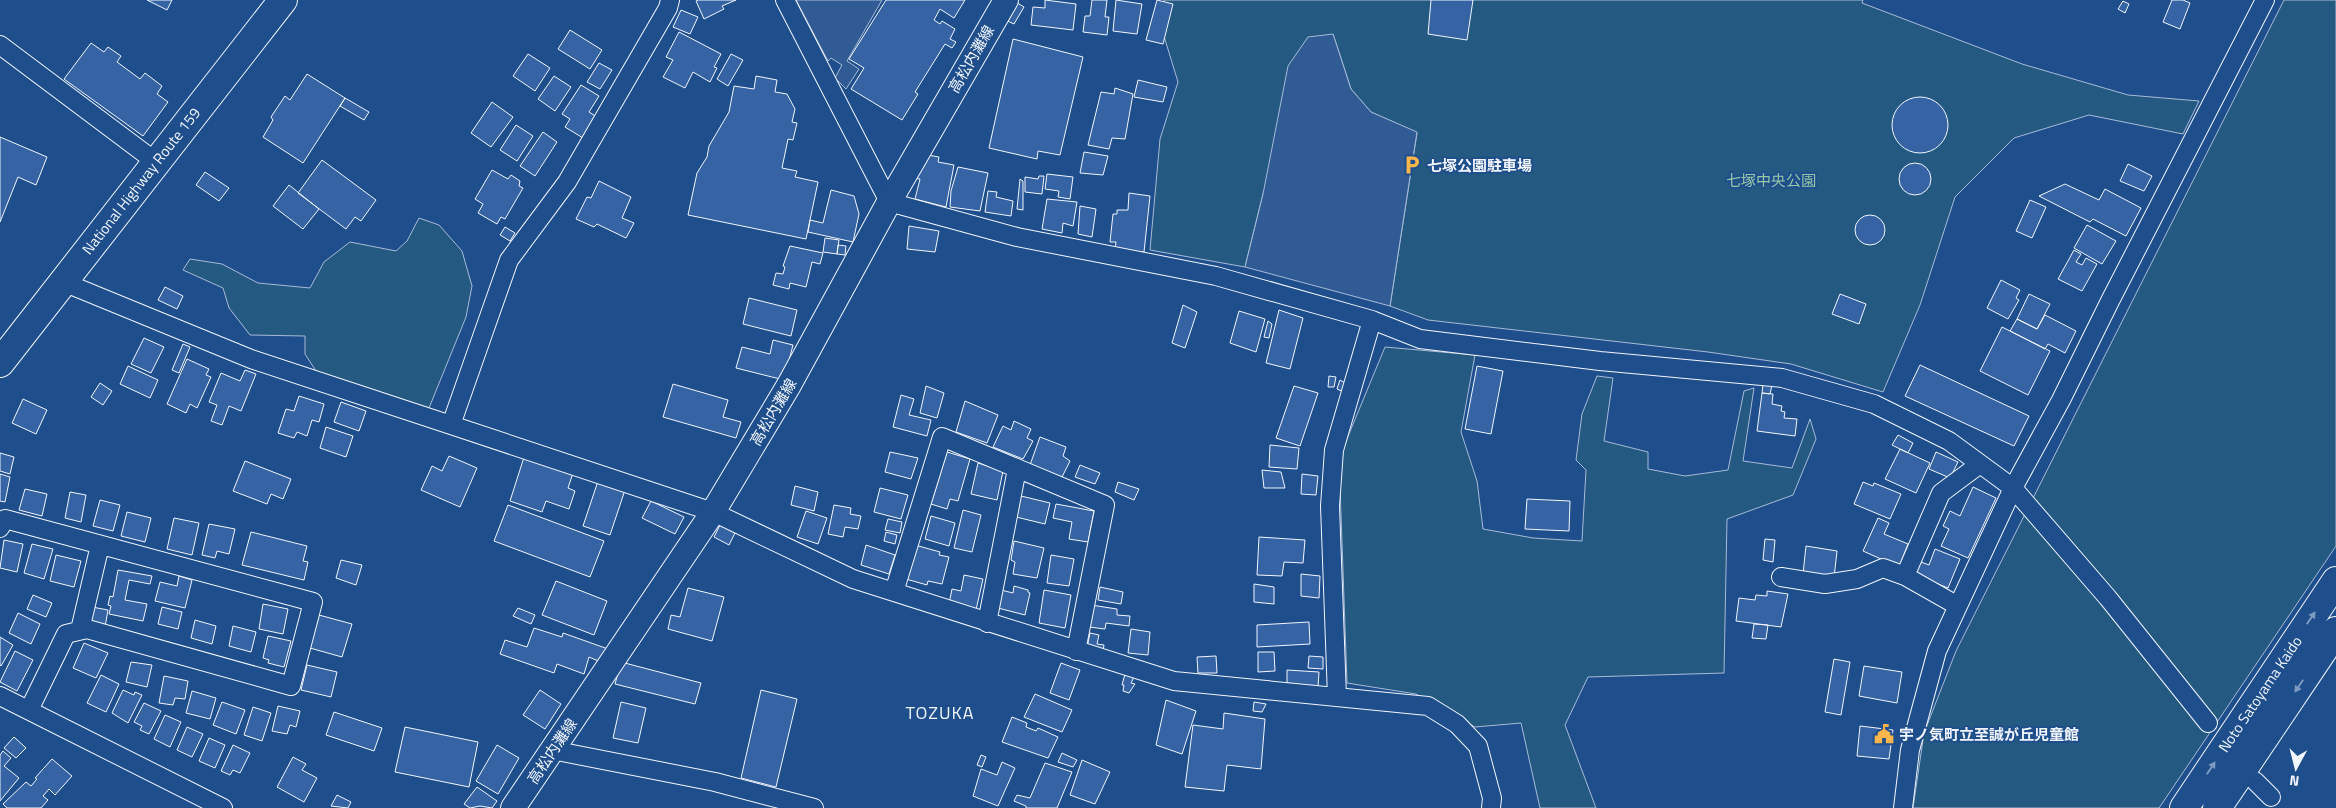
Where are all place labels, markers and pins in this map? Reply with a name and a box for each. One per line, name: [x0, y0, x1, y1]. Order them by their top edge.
parking icon: 七塚公園駐車場: [1401, 154, 1423, 176]
place label: 七塚公園駐車場: [1427, 154, 1532, 177]
public building icon: 宇ノ気町立至誠が丘児童館: [1873, 723, 1895, 745]
place label: 宇ノ気町立至誠が丘児童館: [1899, 723, 2079, 746]

